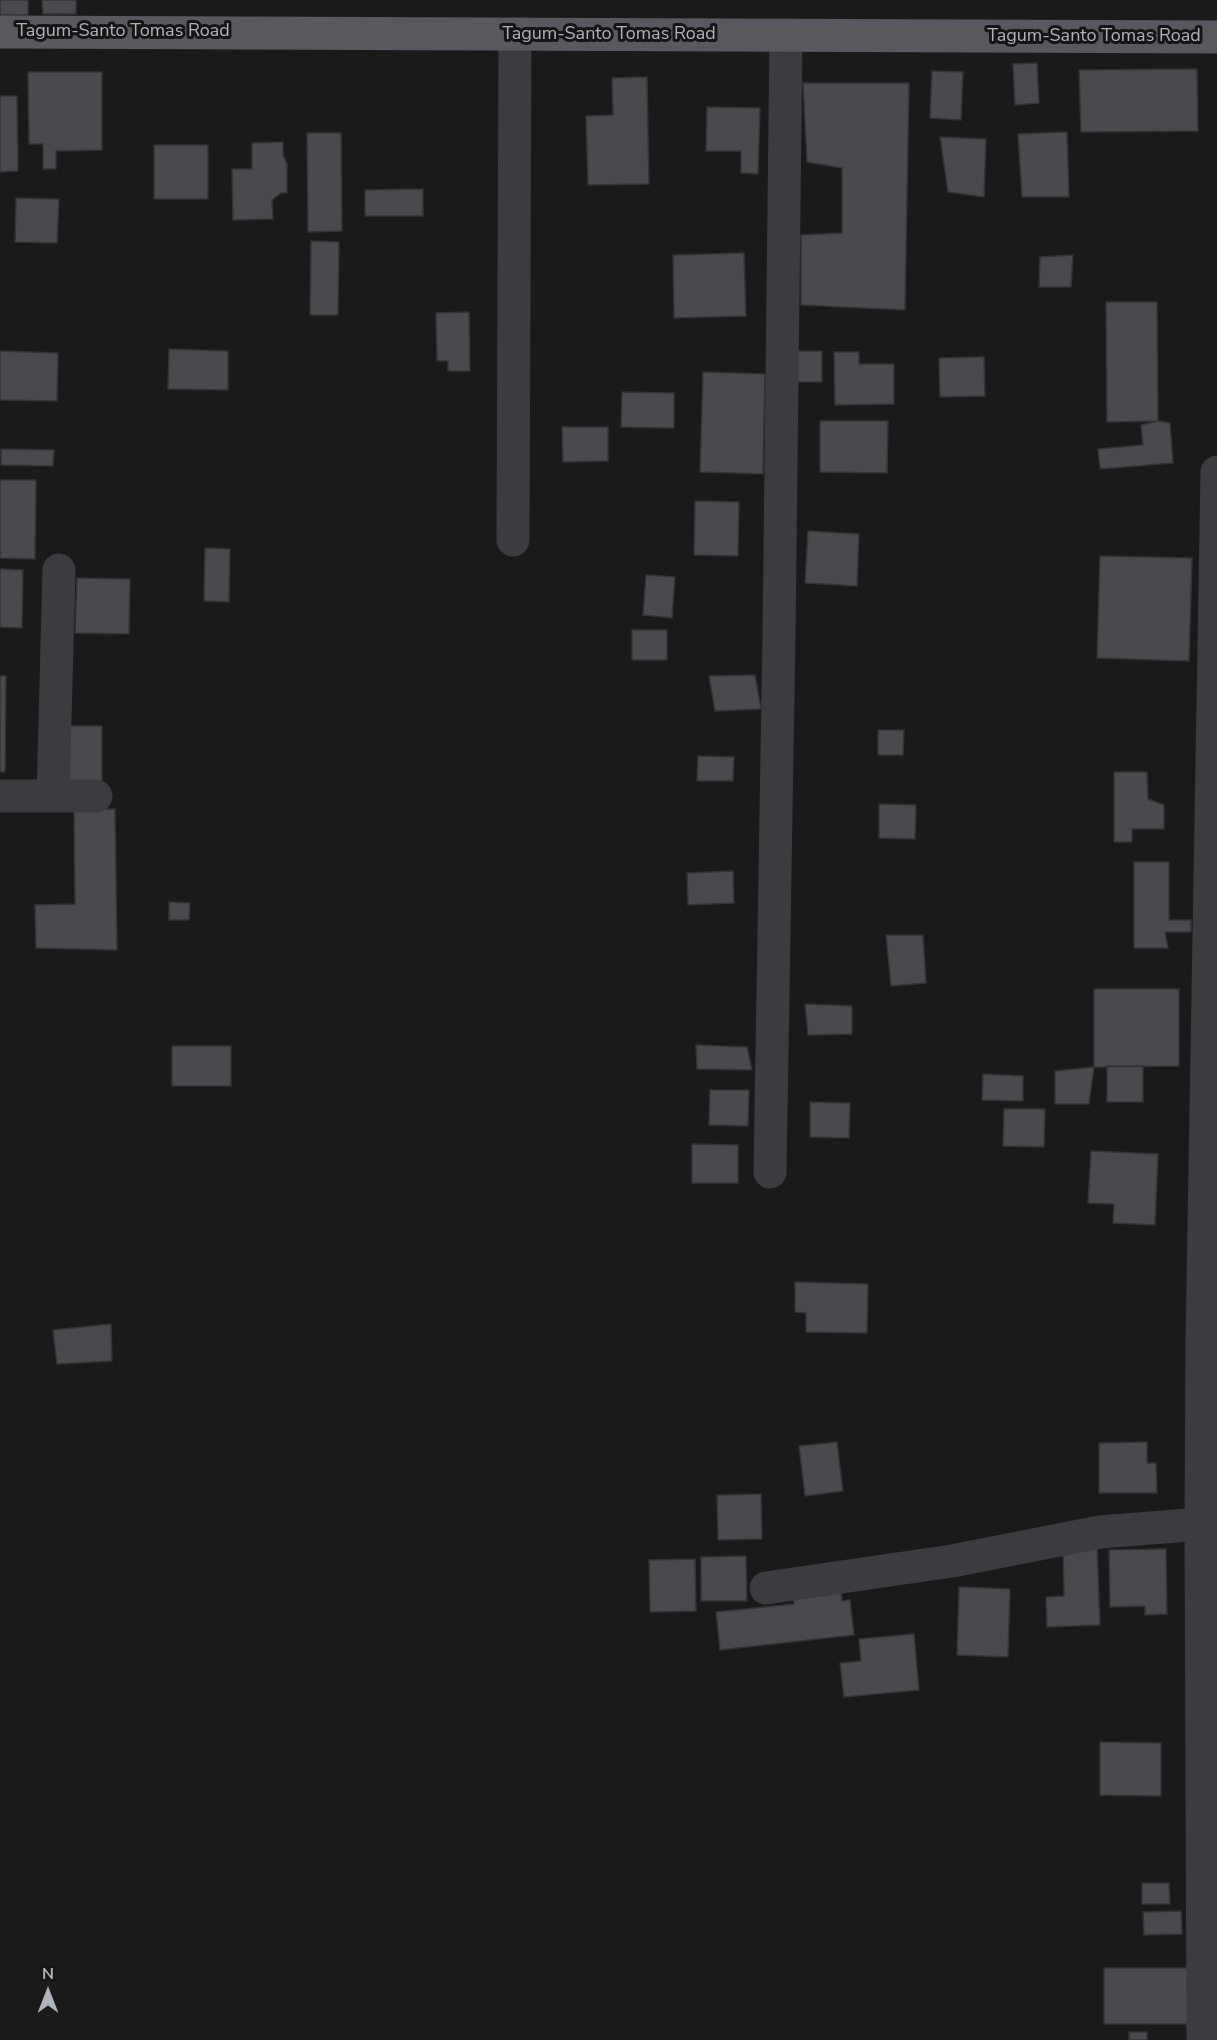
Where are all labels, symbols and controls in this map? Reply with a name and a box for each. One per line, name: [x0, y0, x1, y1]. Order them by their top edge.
street label: Tagum-Santo Tomas Road: [16, 21, 230, 43]
street label: Tagum-Santo Tomas Road: [502, 24, 716, 46]
street label: Tagum-Santo Tomas Road: [987, 26, 1201, 48]
north arrow: [18, 1962, 78, 2022]
text: N: [42, 1963, 54, 1985]

